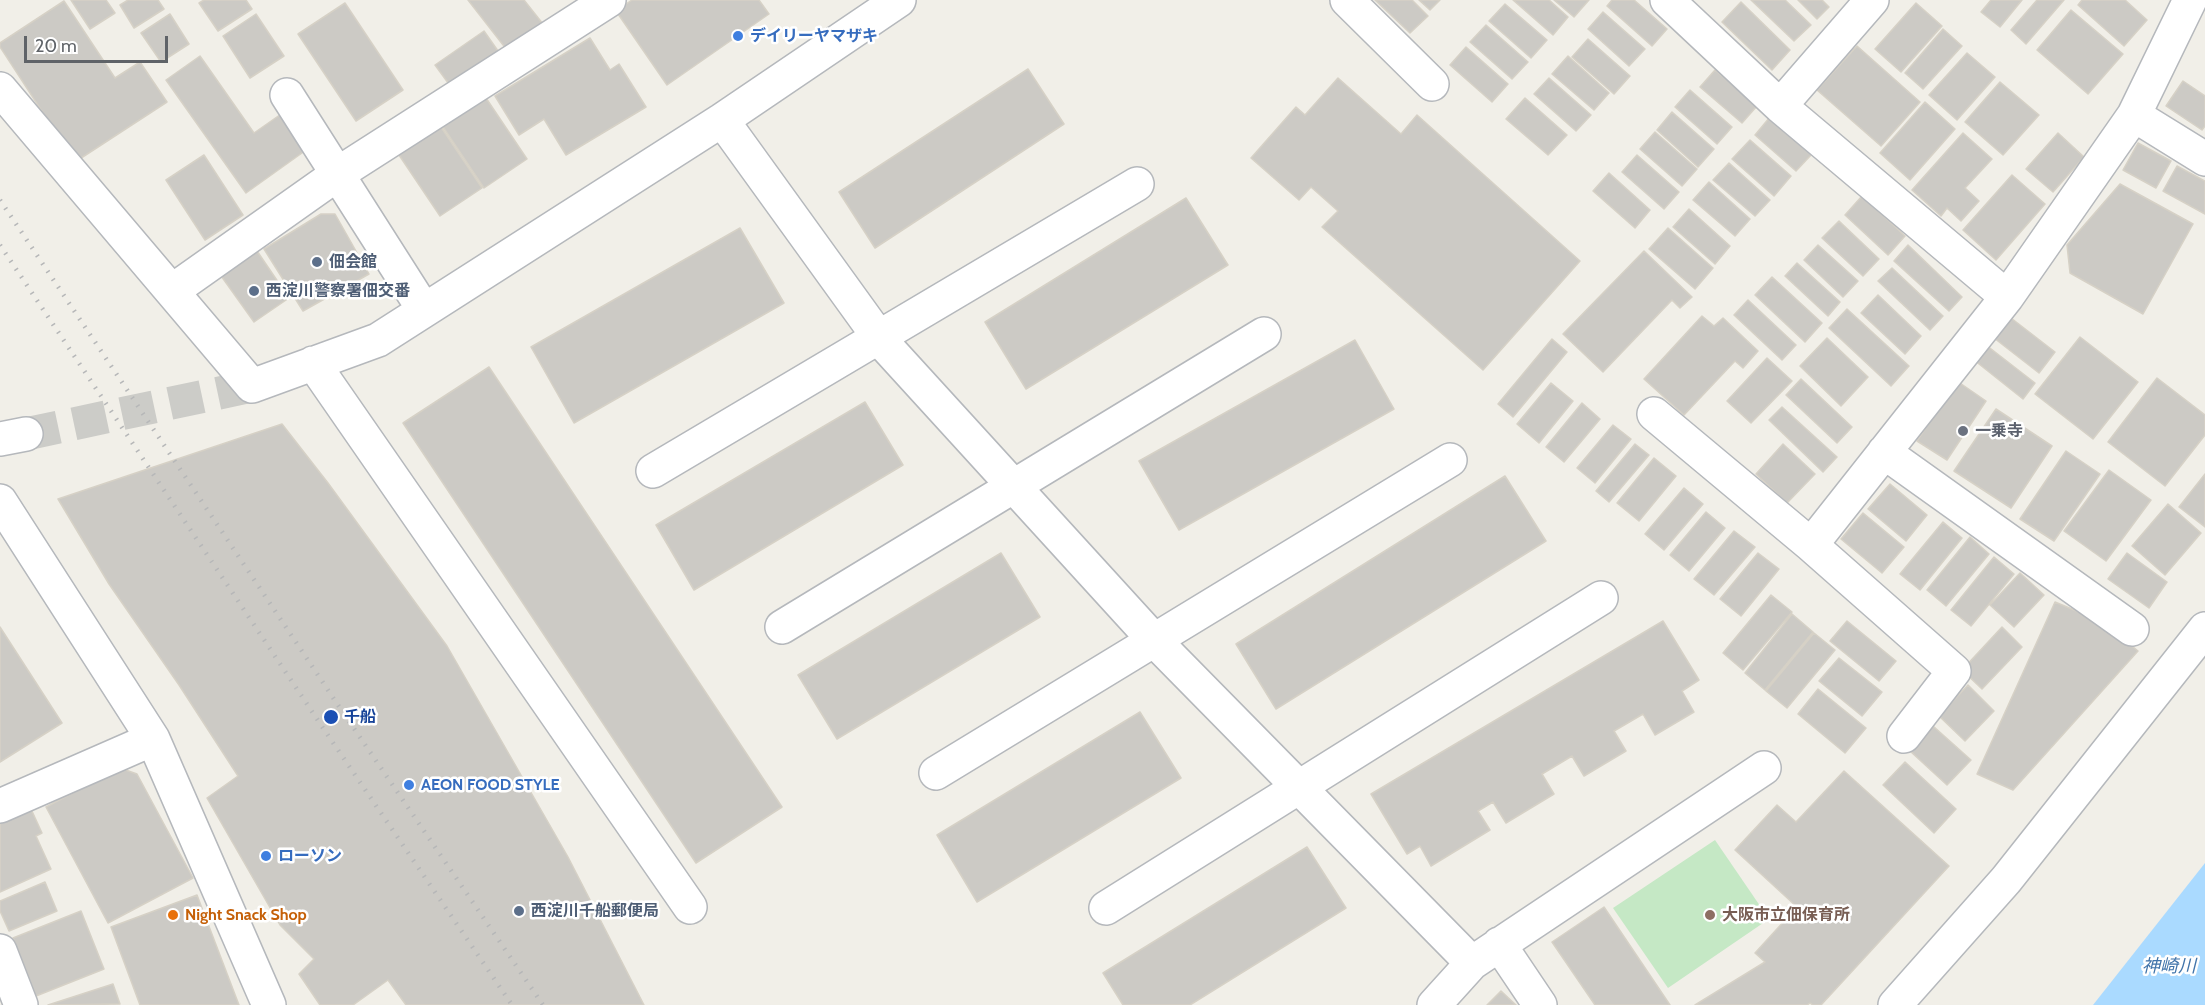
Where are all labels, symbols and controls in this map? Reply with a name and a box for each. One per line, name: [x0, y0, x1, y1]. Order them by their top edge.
scale bar: [27, 24, 171, 62]
place label: デイリーヤマザキ: [750, 26, 878, 46]
marker: デイリーヤマザキ: [731, 29, 745, 43]
text: 20 m: [35, 35, 77, 57]
place label: 佃会館: [329, 252, 377, 272]
marker: 佃会館: [310, 255, 324, 269]
place label: 西淀川警察署佃交番: [266, 281, 410, 301]
marker: 西淀川警察署佃交番: [247, 284, 261, 298]
place label: 一乗寺: [1975, 421, 2023, 441]
marker: 一乗寺: [1956, 424, 1970, 438]
place label: 千船: [344, 707, 376, 727]
marker: 千船: [322, 708, 340, 726]
place label: AEON FOOD STYLE: [421, 775, 560, 795]
marker: AEON FOOD STYLE: [402, 778, 416, 792]
place label: ローソン: [278, 846, 342, 866]
marker: ローソン: [259, 849, 273, 863]
place label: 西淀川千船郵便局: [531, 901, 659, 921]
marker: 西淀川千船郵便局: [512, 904, 526, 918]
place label: Night Snack Shop: [185, 905, 307, 925]
place label: 大阪市立佃保育所: [1722, 905, 1850, 925]
marker: Night Snack Shop: [166, 908, 180, 922]
marker: 大阪市立佃保育所: [1703, 908, 1717, 922]
water label: 神崎川: [2142, 956, 2196, 978]

